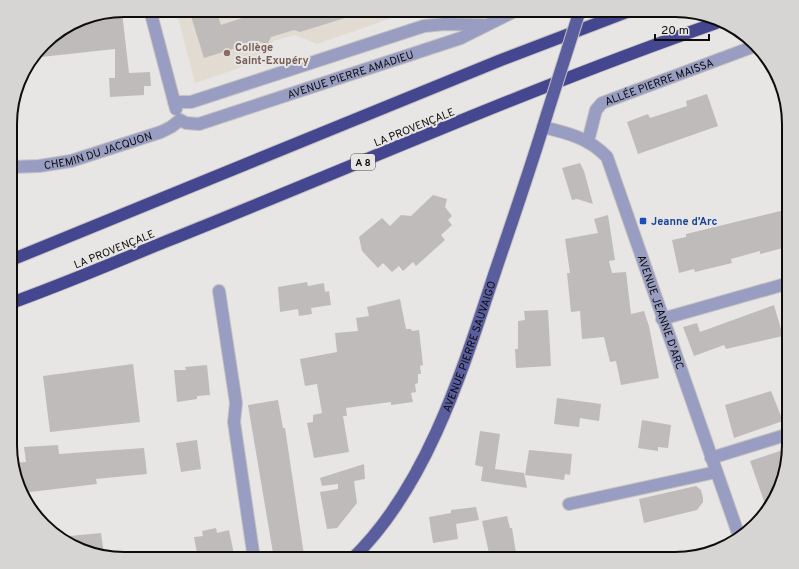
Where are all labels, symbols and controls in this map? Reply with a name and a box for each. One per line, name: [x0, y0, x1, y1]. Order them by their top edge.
scale bar: [655, 16, 709, 42]
text: 20 m: [661, 23, 689, 39]
place label: Collège Saint-Exupéry: [235, 41, 309, 68]
marker: Collège Saint-Exupéry: [222, 48, 232, 58]
street label: AVENUE PIERRE AMADIEU: [286, 48, 416, 103]
street label: ALLÉE PIERRE MAISSA: [603, 56, 716, 109]
street label: LA PROVENÇALE: [372, 105, 457, 150]
street label: CHEMIN DU JACQUON: [43, 129, 154, 173]
road number: A 8: [351, 154, 375, 170]
place label: Jeanne d’Arc: [651, 215, 717, 229]
marker: Jeanne d’Arc: [638, 216, 648, 226]
street label: LA PROVENÇALE: [72, 227, 157, 272]
street label: AVENUE JEANNE D'ARC: [634, 253, 687, 372]
street label: AVENUE PIERRE SAUVAIGO: [440, 279, 500, 414]

